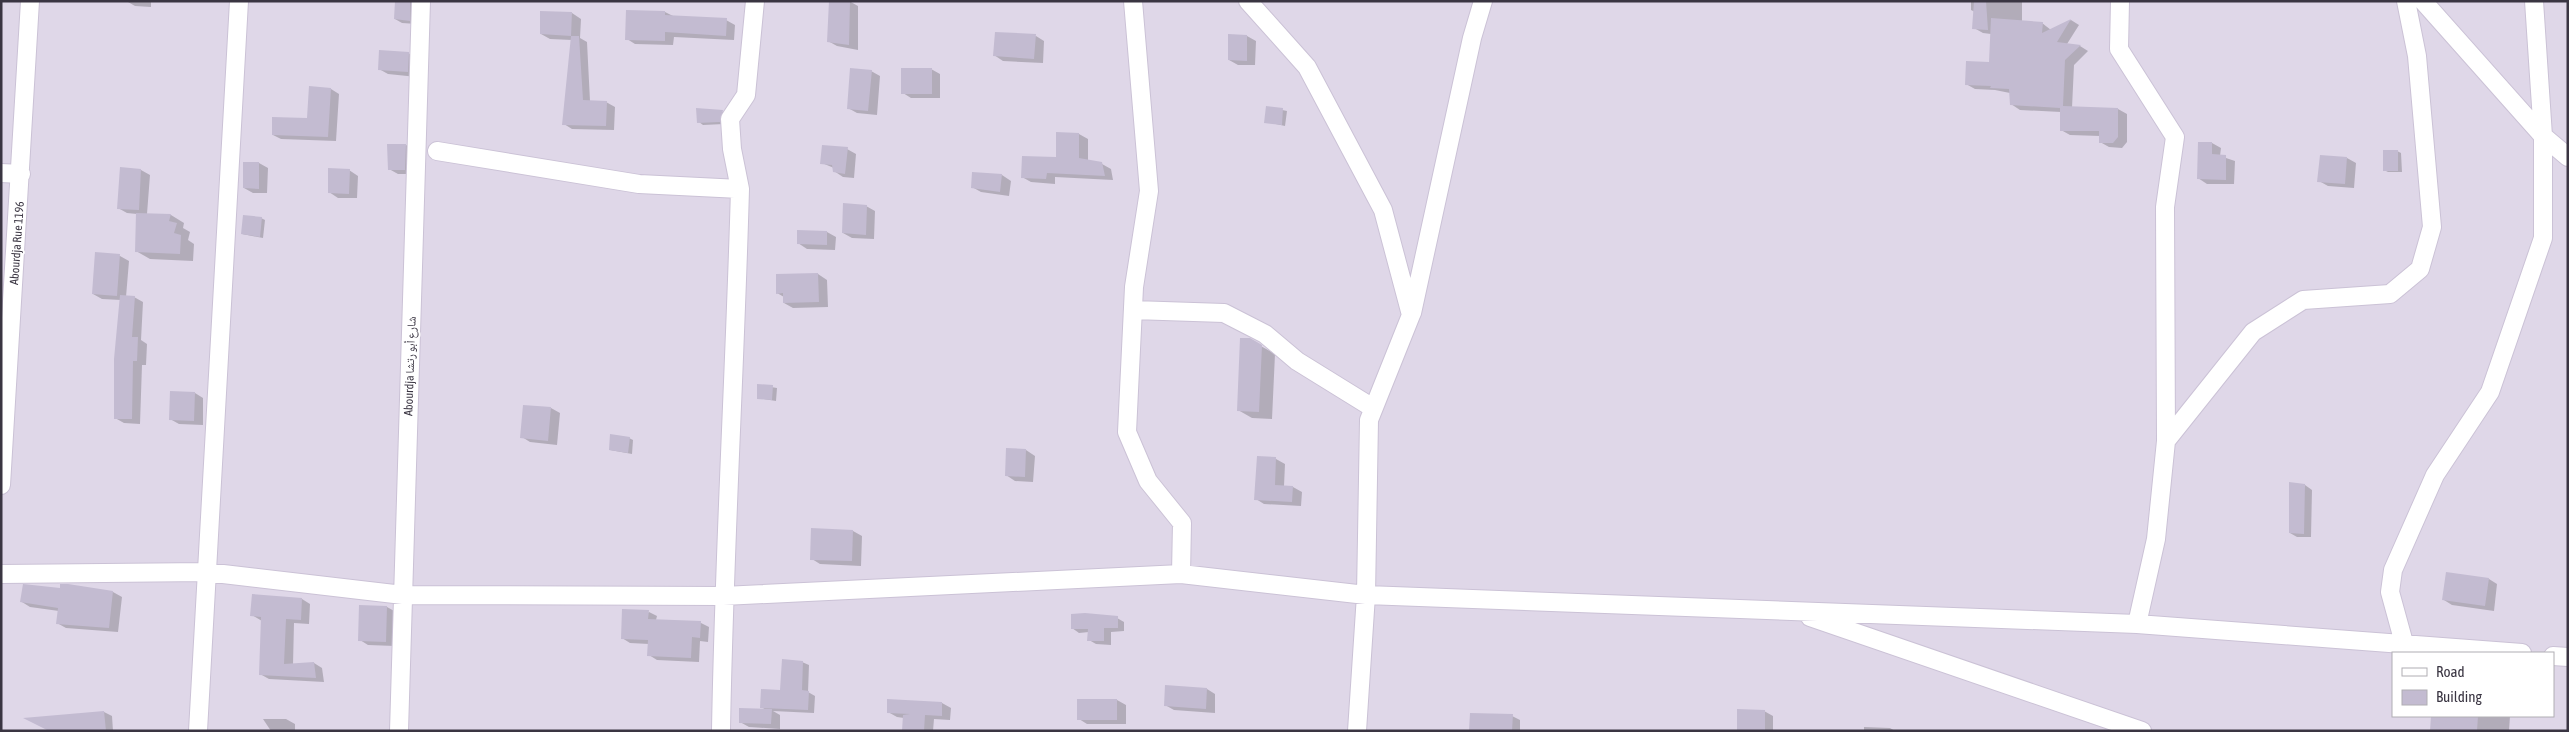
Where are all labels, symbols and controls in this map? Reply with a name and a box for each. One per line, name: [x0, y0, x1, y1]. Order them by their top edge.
street label: Abourdja Rue 1196: [7, 200, 27, 285]
street label: Abourdja شارع أبو رتشا: [401, 316, 420, 416]
legend: [2392, 652, 2554, 717]
text: Road: [2436, 663, 2465, 680]
text: Building: [2436, 688, 2482, 705]

